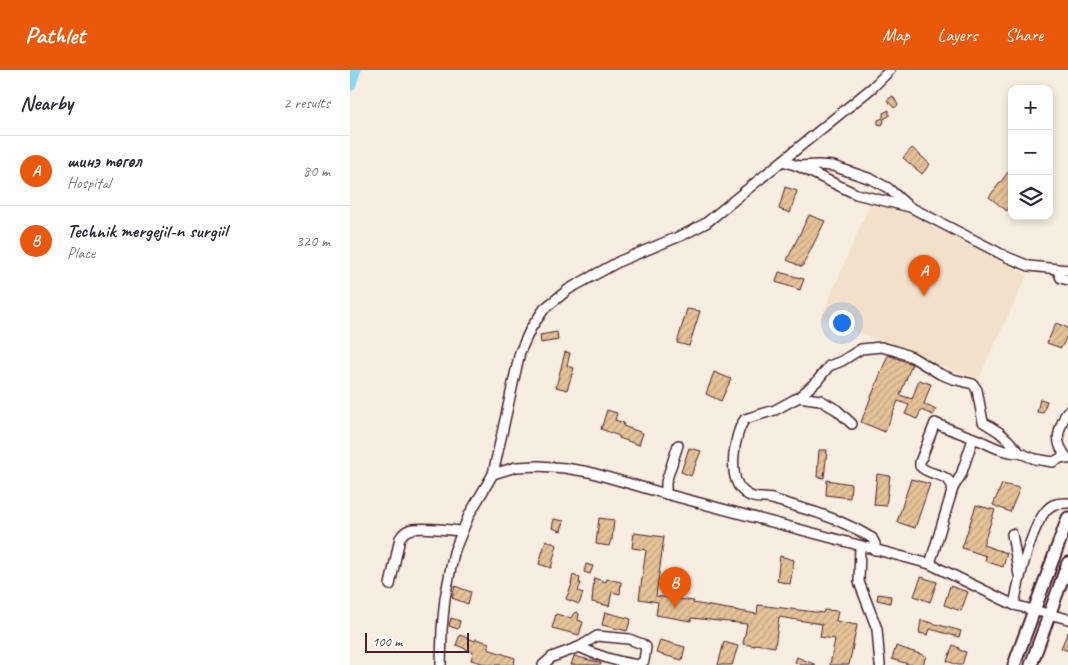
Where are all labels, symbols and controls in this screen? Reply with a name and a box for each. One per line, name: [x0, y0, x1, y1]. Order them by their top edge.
text: Pathlet: [25, 20, 85, 50]
text: Map: [882, 24, 910, 46]
text: Layers: [938, 24, 977, 46]
text: Share: [1005, 24, 1043, 46]
map controls: [1008, 85, 1053, 220]
button: +: [1008, 85, 1053, 130]
text: Nearby: [20, 90, 73, 116]
text: 2 results: [283, 93, 330, 113]
button: −: [1008, 130, 1053, 175]
text: шинэ төгөл: [67, 149, 141, 173]
text: A: [32, 161, 40, 181]
text: 80 m: [303, 161, 330, 181]
text: Hospital: [67, 173, 111, 193]
button: layers: [1008, 175, 1053, 220]
text: Technik mergejil-n surgiil: [67, 219, 227, 243]
text: B: [32, 231, 40, 251]
text: 320 m: [296, 231, 330, 251]
text: Place: [67, 243, 95, 263]
pin: A: [908, 255, 940, 296]
your location: [829, 310, 855, 336]
pin: B: [659, 567, 691, 608]
scale bar: [365, 630, 469, 653]
text: 100 m: [372, 633, 402, 650]

